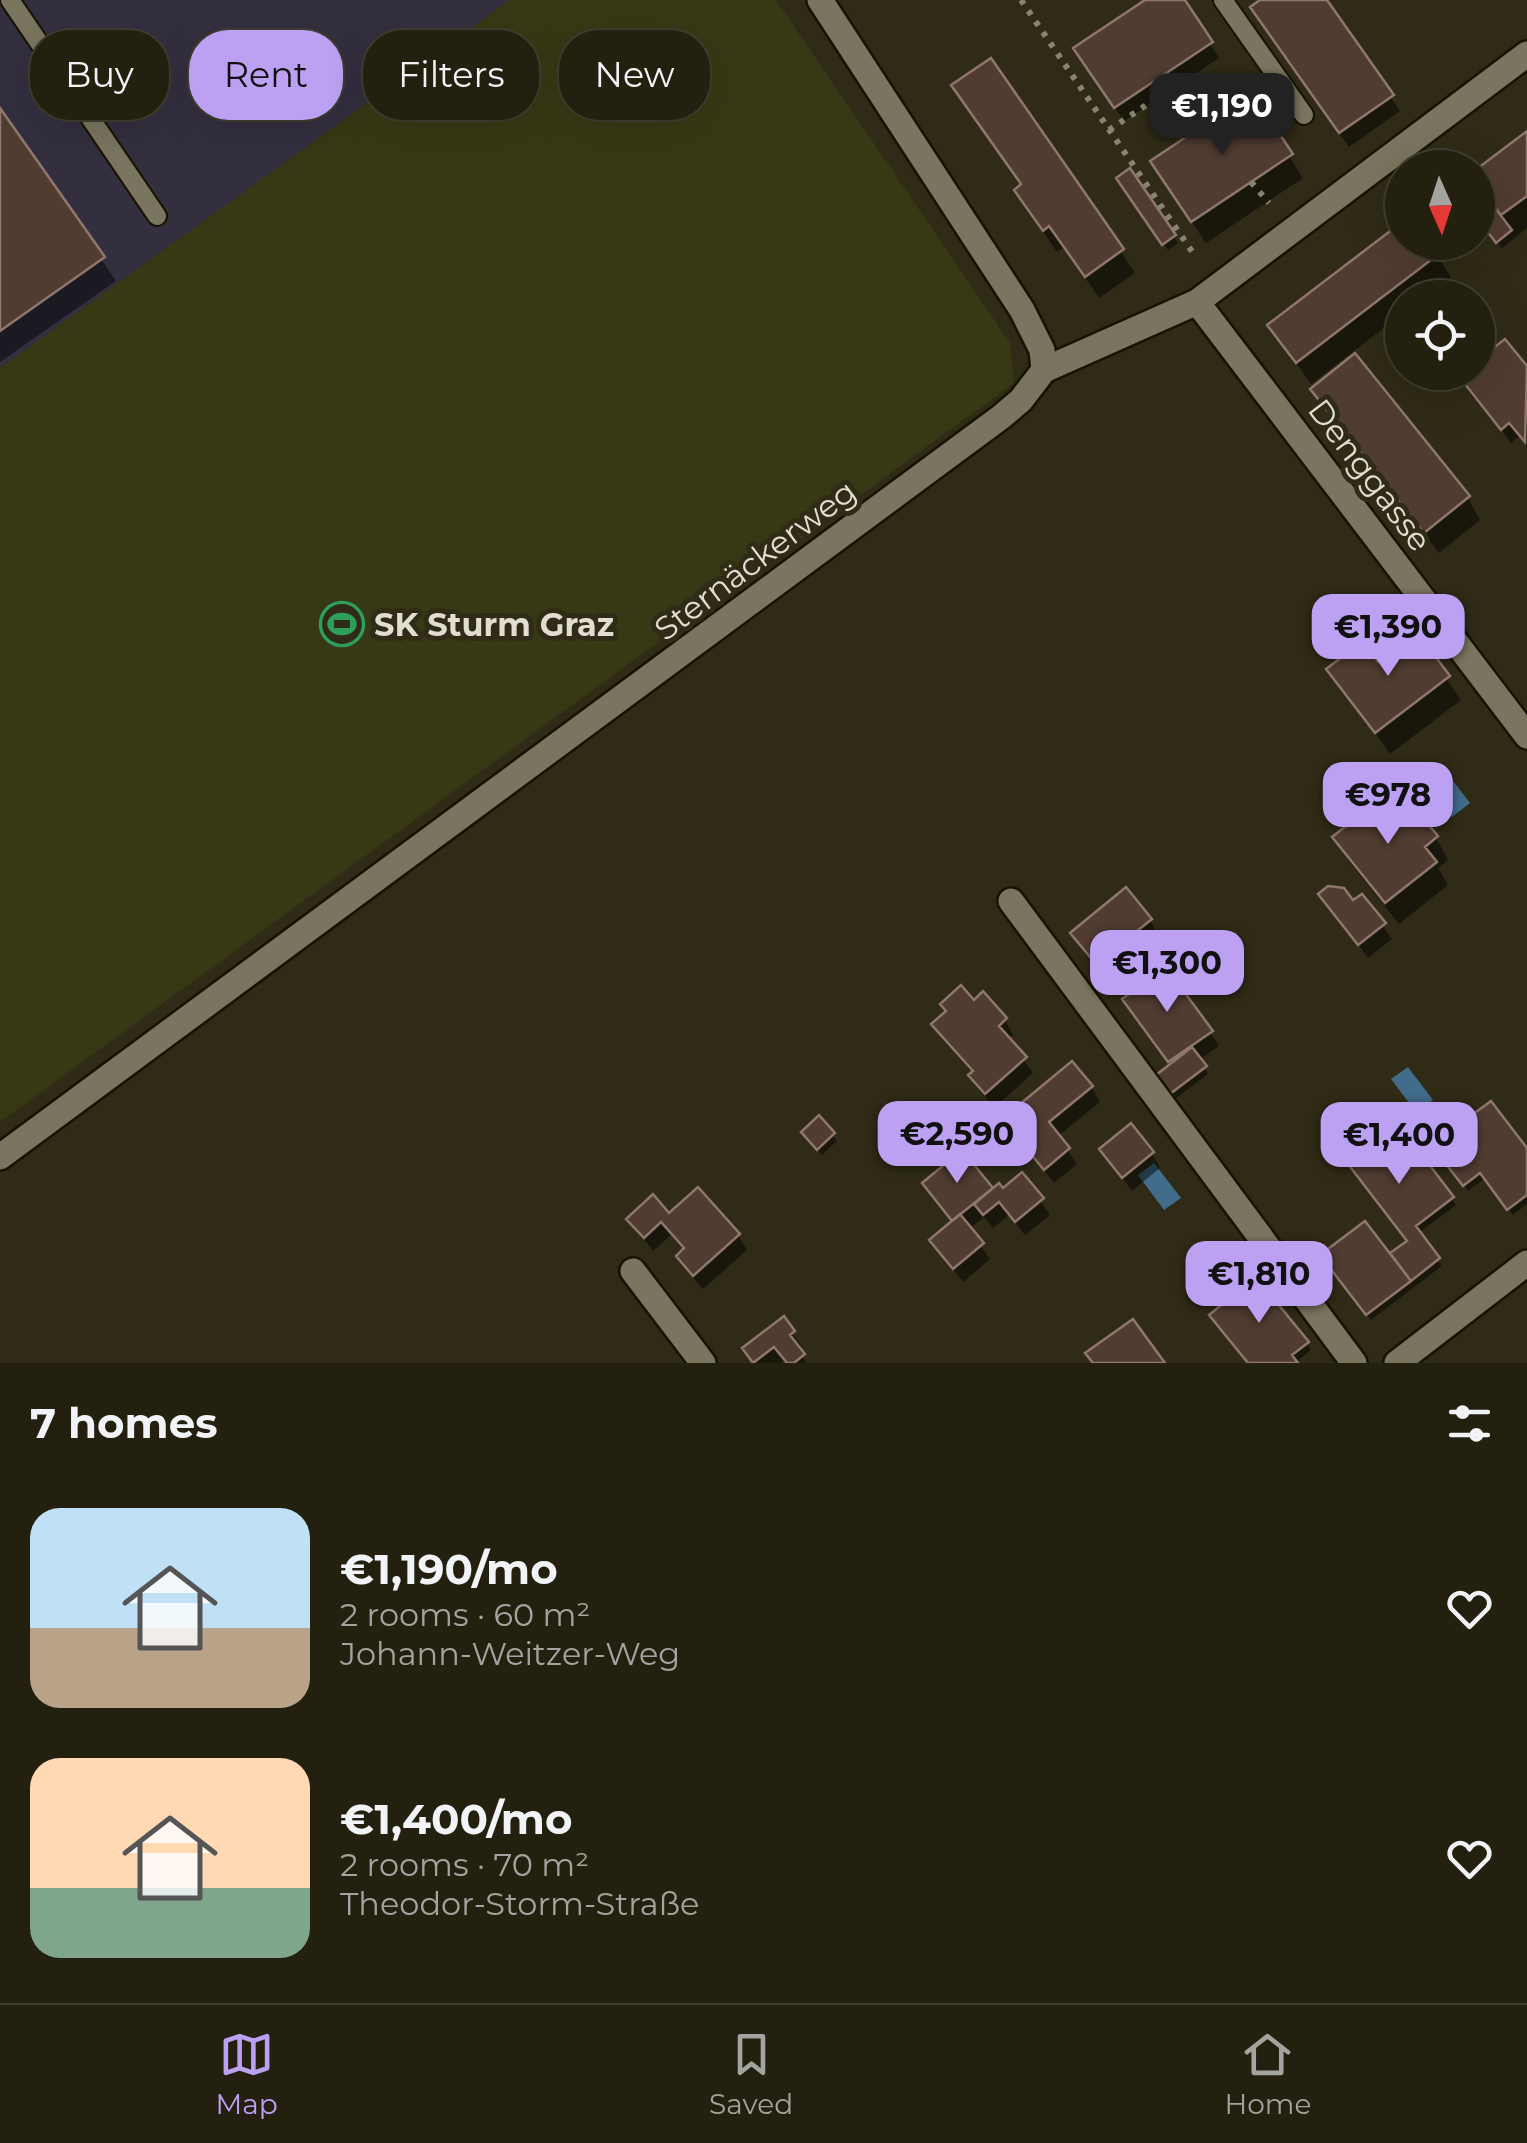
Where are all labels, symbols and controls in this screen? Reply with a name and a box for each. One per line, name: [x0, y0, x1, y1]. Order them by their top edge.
chip: Buy: [30, 30, 169, 120]
chip: Rent: [189, 30, 343, 120]
chip: Filters: [363, 30, 539, 120]
chip: New: [559, 30, 710, 120]
pin: €1,190: [1141, 73, 1303, 158]
text: €1,190: [1171, 86, 1273, 125]
north arrow: [1385, 150, 1495, 260]
map controls: [1385, 150, 1495, 390]
button: locate: [1385, 280, 1495, 390]
street label: Denggasse: [1300, 391, 1440, 559]
street label: Sternäckerweg: [647, 472, 863, 648]
pin: €1,390: [1307, 594, 1469, 679]
sports icon: SK Sturm Graz: [319, 601, 365, 647]
place label: SK Sturm Graz: [374, 605, 614, 644]
text: €1,390: [1334, 607, 1442, 646]
pin: €978: [1329, 762, 1447, 847]
text: €978: [1345, 775, 1431, 814]
pin: €1,300: [1086, 930, 1248, 1015]
text: €1,300: [1112, 943, 1222, 982]
pin: €2,590: [876, 1101, 1038, 1186]
pin: €1,400: [1318, 1102, 1480, 1187]
text: €2,590: [900, 1114, 1014, 1153]
text: €1,400: [1343, 1115, 1455, 1154]
pin: €1,810: [1178, 1241, 1340, 1326]
text: €1,810: [1208, 1254, 1310, 1293]
icon: filters: [1442, 1396, 1497, 1451]
text: 7 homes: [30, 1397, 218, 1449]
text: €1,190/mo: [340, 1543, 558, 1595]
icon: home: [110, 1548, 230, 1668]
icon: heart: [1442, 1581, 1497, 1636]
text: 2 rooms · 60 m²: [340, 1595, 590, 1634]
text: Johann-Weitzer-Weg: [340, 1634, 680, 1673]
text: €1,400/mo: [340, 1793, 573, 1845]
icon: home: [110, 1798, 230, 1918]
icon: heart: [1442, 1831, 1497, 1886]
text: 2 rooms · 70 m²: [340, 1845, 589, 1884]
text: Theodor-Storm-Straße: [340, 1884, 699, 1923]
tab: Map: [216, 2027, 278, 2121]
tab: Saved: [709, 2027, 793, 2121]
tab: Home: [1224, 2027, 1311, 2121]

